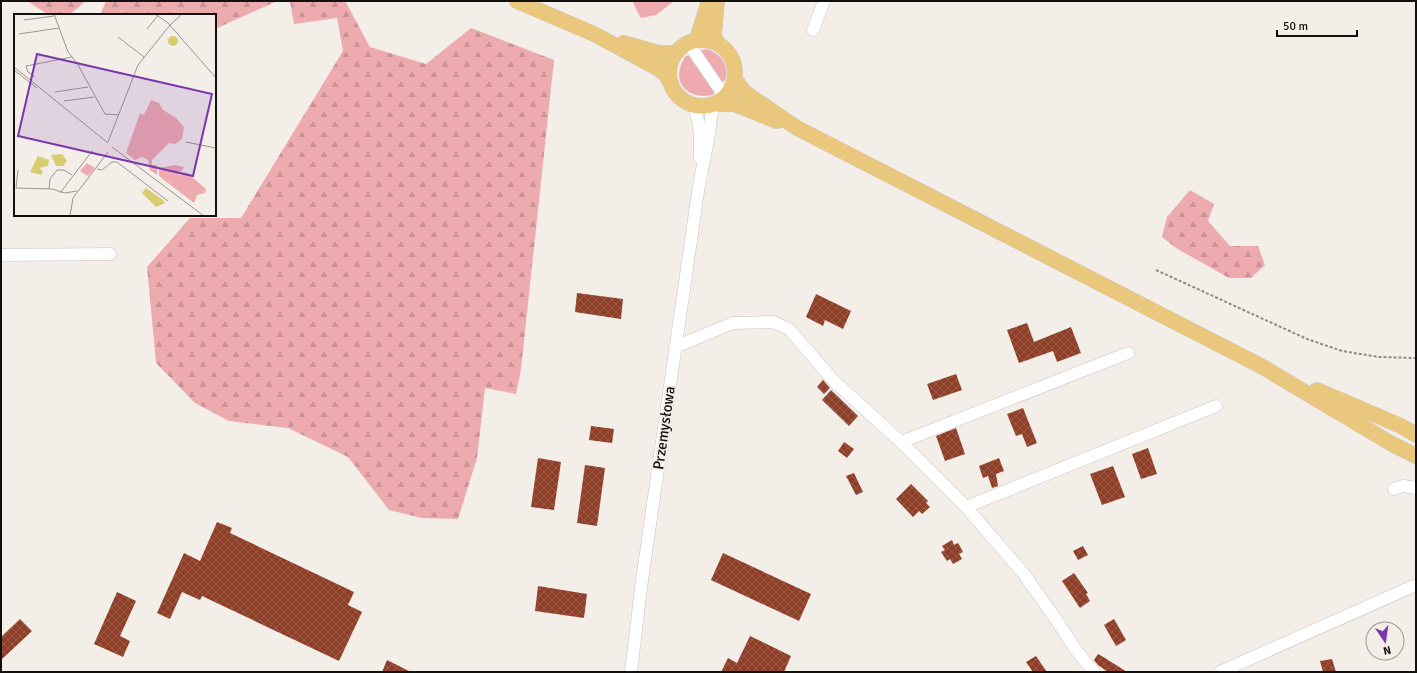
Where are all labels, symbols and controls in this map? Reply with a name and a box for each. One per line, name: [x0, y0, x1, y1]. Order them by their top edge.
scale bar: [1277, 12, 1357, 38]
inset map: [14, 14, 216, 216]
text: 50 m: [1283, 19, 1308, 34]
street label: Przemysłowa: [649, 385, 679, 471]
north arrow: [1365, 621, 1405, 661]
text: N: [1382, 643, 1392, 657]

